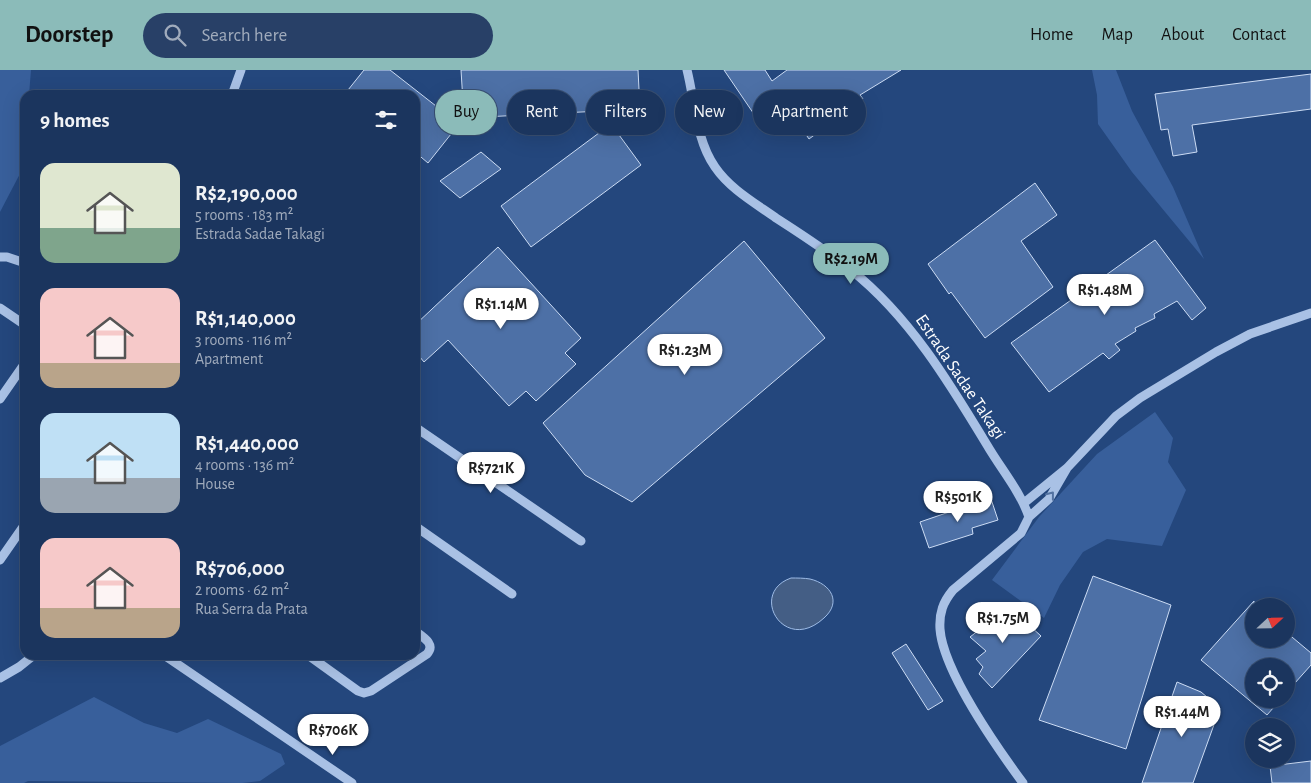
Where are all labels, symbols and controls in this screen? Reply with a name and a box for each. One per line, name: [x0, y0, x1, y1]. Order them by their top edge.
search box: [143, 13, 493, 58]
icon: search: [161, 21, 189, 49]
text: Doorstep: [25, 23, 113, 47]
text: Search here: [201, 26, 287, 45]
text: Home: [1030, 26, 1073, 44]
text: Map: [1101, 26, 1133, 44]
text: About: [1161, 26, 1204, 44]
text: Contact: [1232, 26, 1286, 44]
chip: Buy: [435, 90, 497, 135]
chip: Rent: [507, 90, 576, 135]
chip: Filters: [586, 90, 665, 135]
chip: New: [675, 90, 743, 135]
chip: Apartment: [753, 90, 866, 135]
icon: filters: [372, 106, 400, 134]
text: 9 homes: [40, 110, 110, 131]
icon: home: [80, 183, 140, 243]
text: R$2,190,000: [195, 183, 298, 204]
text: 5 rooms · 183 m²: [195, 207, 293, 223]
text: Estrada Sadae Takagi: [195, 226, 325, 242]
pin: R$2.19M: [805, 242, 897, 285]
text: R$2.19M: [824, 251, 878, 267]
pin: R$1.48M: [1059, 274, 1151, 316]
text: R$1.48M: [1078, 282, 1132, 298]
pin: R$1.14M: [455, 288, 547, 330]
text: R$1.14M: [475, 296, 527, 312]
icon: home: [80, 308, 140, 368]
text: R$1,140,000: [195, 308, 296, 329]
street label: Estrada Sadae Takagi: [912, 311, 1008, 443]
text: 3 rooms · 116 m²: [195, 332, 292, 348]
pin: R$1.23M: [639, 334, 731, 376]
text: R$1.23M: [658, 342, 712, 358]
text: Apartment: [195, 351, 263, 367]
icon: home: [80, 433, 140, 493]
text: R$1,440,000: [195, 433, 299, 454]
pin: R$721K: [450, 452, 532, 494]
text: 4 rooms · 136 m²: [195, 457, 294, 473]
text: R$721K: [468, 460, 514, 476]
text: House: [195, 476, 235, 492]
pin: R$501K: [917, 480, 999, 523]
text: R$501K: [935, 489, 982, 505]
one-way arrow: [1045, 492, 1053, 501]
icon: home: [80, 558, 140, 618]
text: R$706,000: [195, 558, 285, 579]
text: 2 rooms · 62 m²: [195, 582, 289, 598]
north arrow: [1245, 598, 1295, 648]
map controls: [1245, 598, 1295, 768]
text: Rua Serra da Prata: [195, 601, 308, 617]
pin: R$1.75M: [957, 602, 1049, 644]
text: R$1.75M: [977, 610, 1029, 626]
button: locate: [1245, 658, 1295, 708]
pin: R$1.44M: [1136, 696, 1228, 738]
text: R$1.44M: [1155, 704, 1209, 720]
pin: R$706K: [292, 714, 374, 756]
button: layers: [1245, 718, 1295, 768]
text: R$706K: [309, 722, 357, 738]

